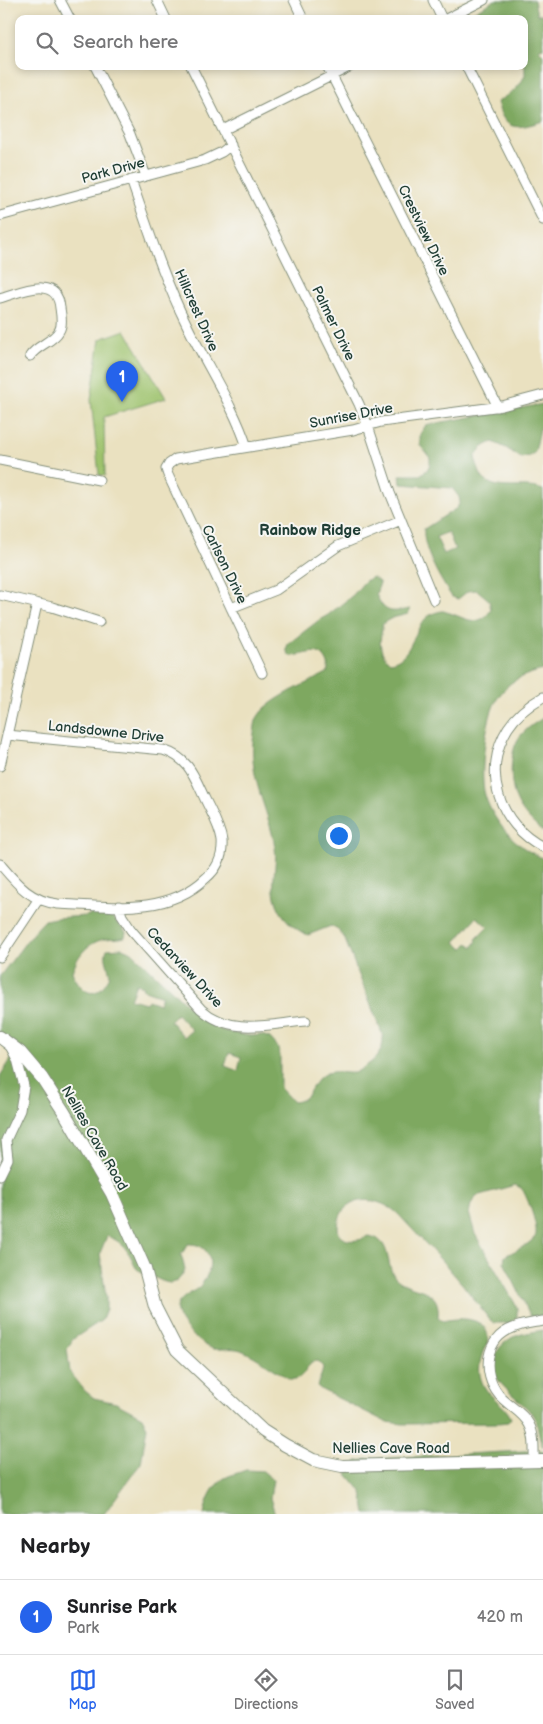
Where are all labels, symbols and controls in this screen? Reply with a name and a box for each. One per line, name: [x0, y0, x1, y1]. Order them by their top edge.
search box: [15, 15, 528, 70]
icon: search: [33, 29, 61, 57]
text: Search here: [73, 31, 178, 54]
street label: Park Drive: [80, 154, 147, 187]
street label: Crestview Drive: [394, 182, 453, 278]
street label: Hillcrest Drive: [171, 267, 222, 354]
street label: Palmer Drive: [308, 283, 359, 363]
pin: 1: [106, 361, 138, 402]
street label: Sunrise Drive: [308, 399, 394, 432]
district label: Rainbow Ridge: [259, 521, 361, 540]
street label: Carlson Drive: [198, 522, 251, 606]
street label: Landsdowne Drive: [47, 717, 165, 746]
your location: [326, 823, 352, 849]
street label: Cedarview Drive: [143, 924, 226, 1011]
street label: Nellies Cave Road: [58, 1083, 131, 1193]
street label: Nellies Cave Road: [332, 1440, 450, 1457]
text: Nearby: [20, 1534, 90, 1559]
text: Sunrise Park: [67, 1596, 177, 1619]
text: 1: [33, 1608, 39, 1627]
text: 420 m: [477, 1608, 523, 1627]
text: Park: [67, 1619, 99, 1638]
tab: Map: [69, 1666, 97, 1713]
tab: Directions: [234, 1666, 298, 1713]
tab: Saved: [435, 1666, 474, 1713]

